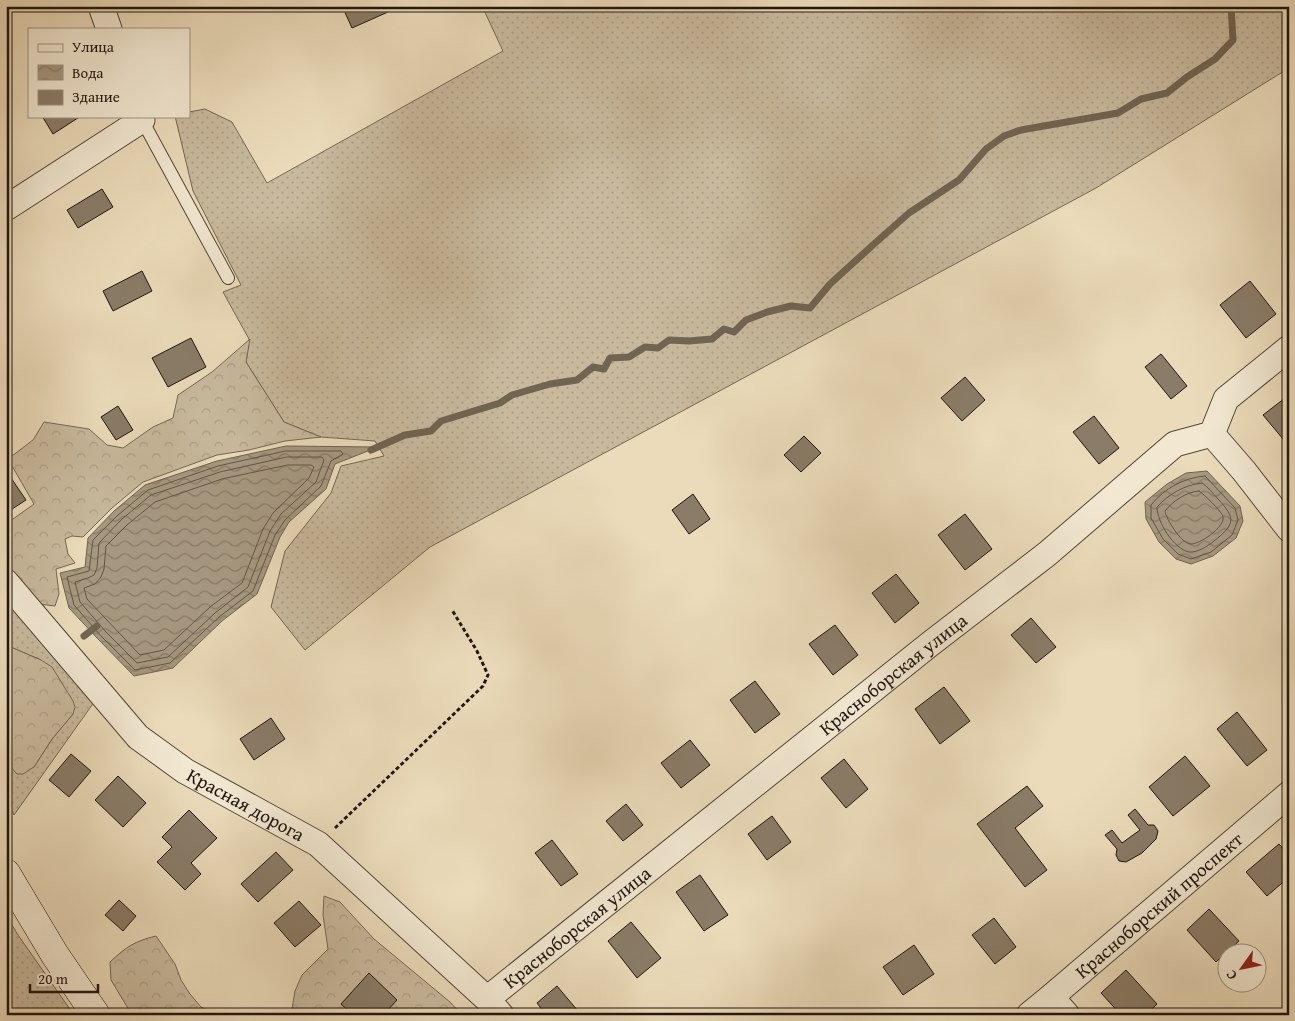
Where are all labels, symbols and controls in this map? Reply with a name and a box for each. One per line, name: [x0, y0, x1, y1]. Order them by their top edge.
legend: [28, 28, 190, 118]
text: Улица: [72, 36, 115, 57]
text: Вода: [72, 62, 104, 83]
text: Здание: [72, 86, 120, 107]
street label: Красноборская улица: [813, 606, 973, 742]
street label: Красная дорога: [182, 761, 310, 848]
street label: Красноборский проспект: [1069, 825, 1249, 985]
street label: Красноборская улица: [497, 859, 657, 995]
north arrow: [1218, 944, 1268, 994]
scale bar: [30, 961, 98, 993]
text: С: [1221, 966, 1242, 984]
text: 20 m: [38, 968, 69, 989]

